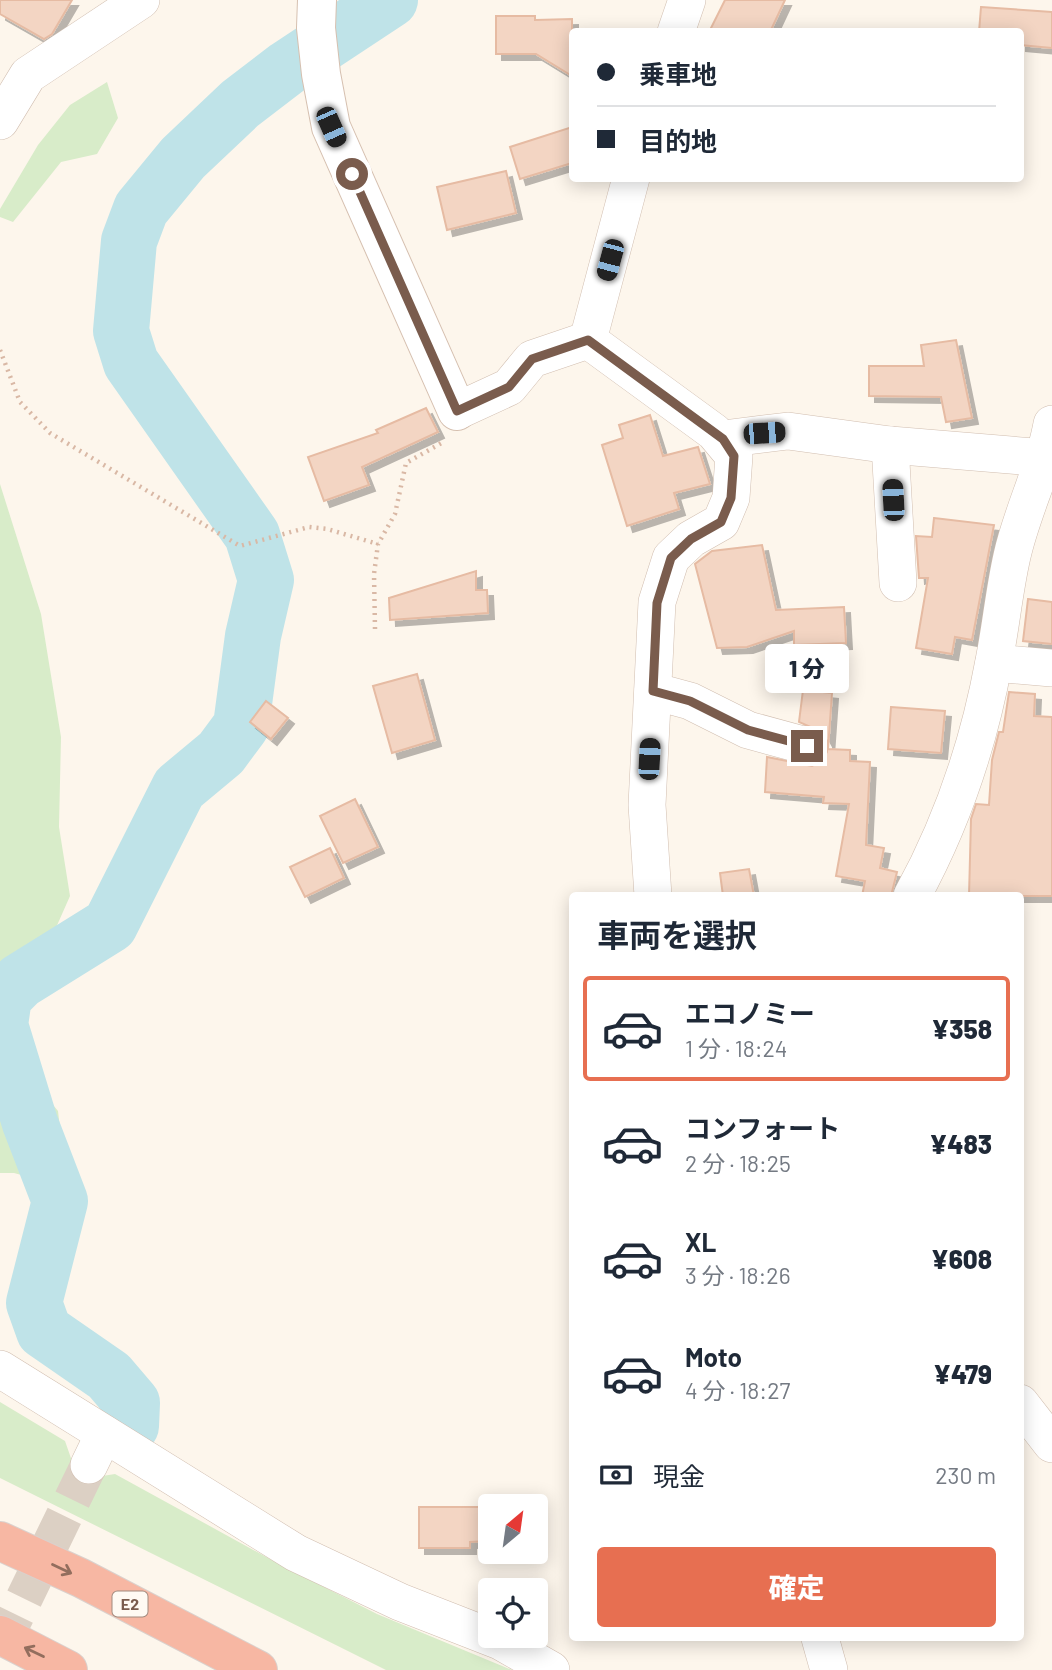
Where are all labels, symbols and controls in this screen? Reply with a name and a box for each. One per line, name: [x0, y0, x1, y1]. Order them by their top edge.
text: 乗車地: [639, 58, 717, 89]
car: [313, 104, 350, 150]
text: 目的地: [639, 125, 717, 156]
route start: [336, 158, 368, 190]
car: [595, 237, 626, 283]
car: [743, 421, 786, 445]
car: [882, 478, 905, 522]
callout: 1 分: [765, 644, 849, 694]
text: 1 分: [789, 654, 825, 682]
route end: [791, 730, 823, 762]
car: [638, 737, 661, 781]
text: 車両を選択: [597, 915, 757, 953]
icon: car: [601, 997, 664, 1060]
text: エコノミー: [685, 997, 815, 1028]
text: ¥358: [931, 1013, 992, 1044]
text: 1 分 · 18:24: [685, 1034, 788, 1062]
icon: car: [601, 1112, 664, 1175]
text: コンフォート: [685, 1112, 840, 1143]
text: ¥483: [929, 1128, 992, 1159]
text: 2 分 · 18:25: [685, 1149, 791, 1177]
text: XL: [685, 1226, 716, 1257]
icon: car: [601, 1227, 664, 1290]
text: ¥608: [931, 1243, 992, 1274]
text: 3 分 · 18:26: [685, 1261, 790, 1289]
text: Moto: [685, 1341, 742, 1372]
icon: car: [601, 1342, 664, 1405]
text: ¥479: [933, 1358, 992, 1389]
text: 4 分 · 18:27: [685, 1376, 790, 1404]
icon: cash: [597, 1456, 635, 1494]
text: 現金: [653, 1460, 705, 1491]
text: 230 m: [935, 1461, 996, 1489]
north arrow: [478, 1494, 548, 1564]
map controls: [478, 1494, 548, 1648]
button: 確定: [597, 1547, 996, 1627]
one-way arrow: [51, 1563, 72, 1577]
button: locate: [478, 1578, 548, 1648]
road number: E2: [113, 1592, 148, 1616]
one-way arrow: [25, 1645, 45, 1659]

